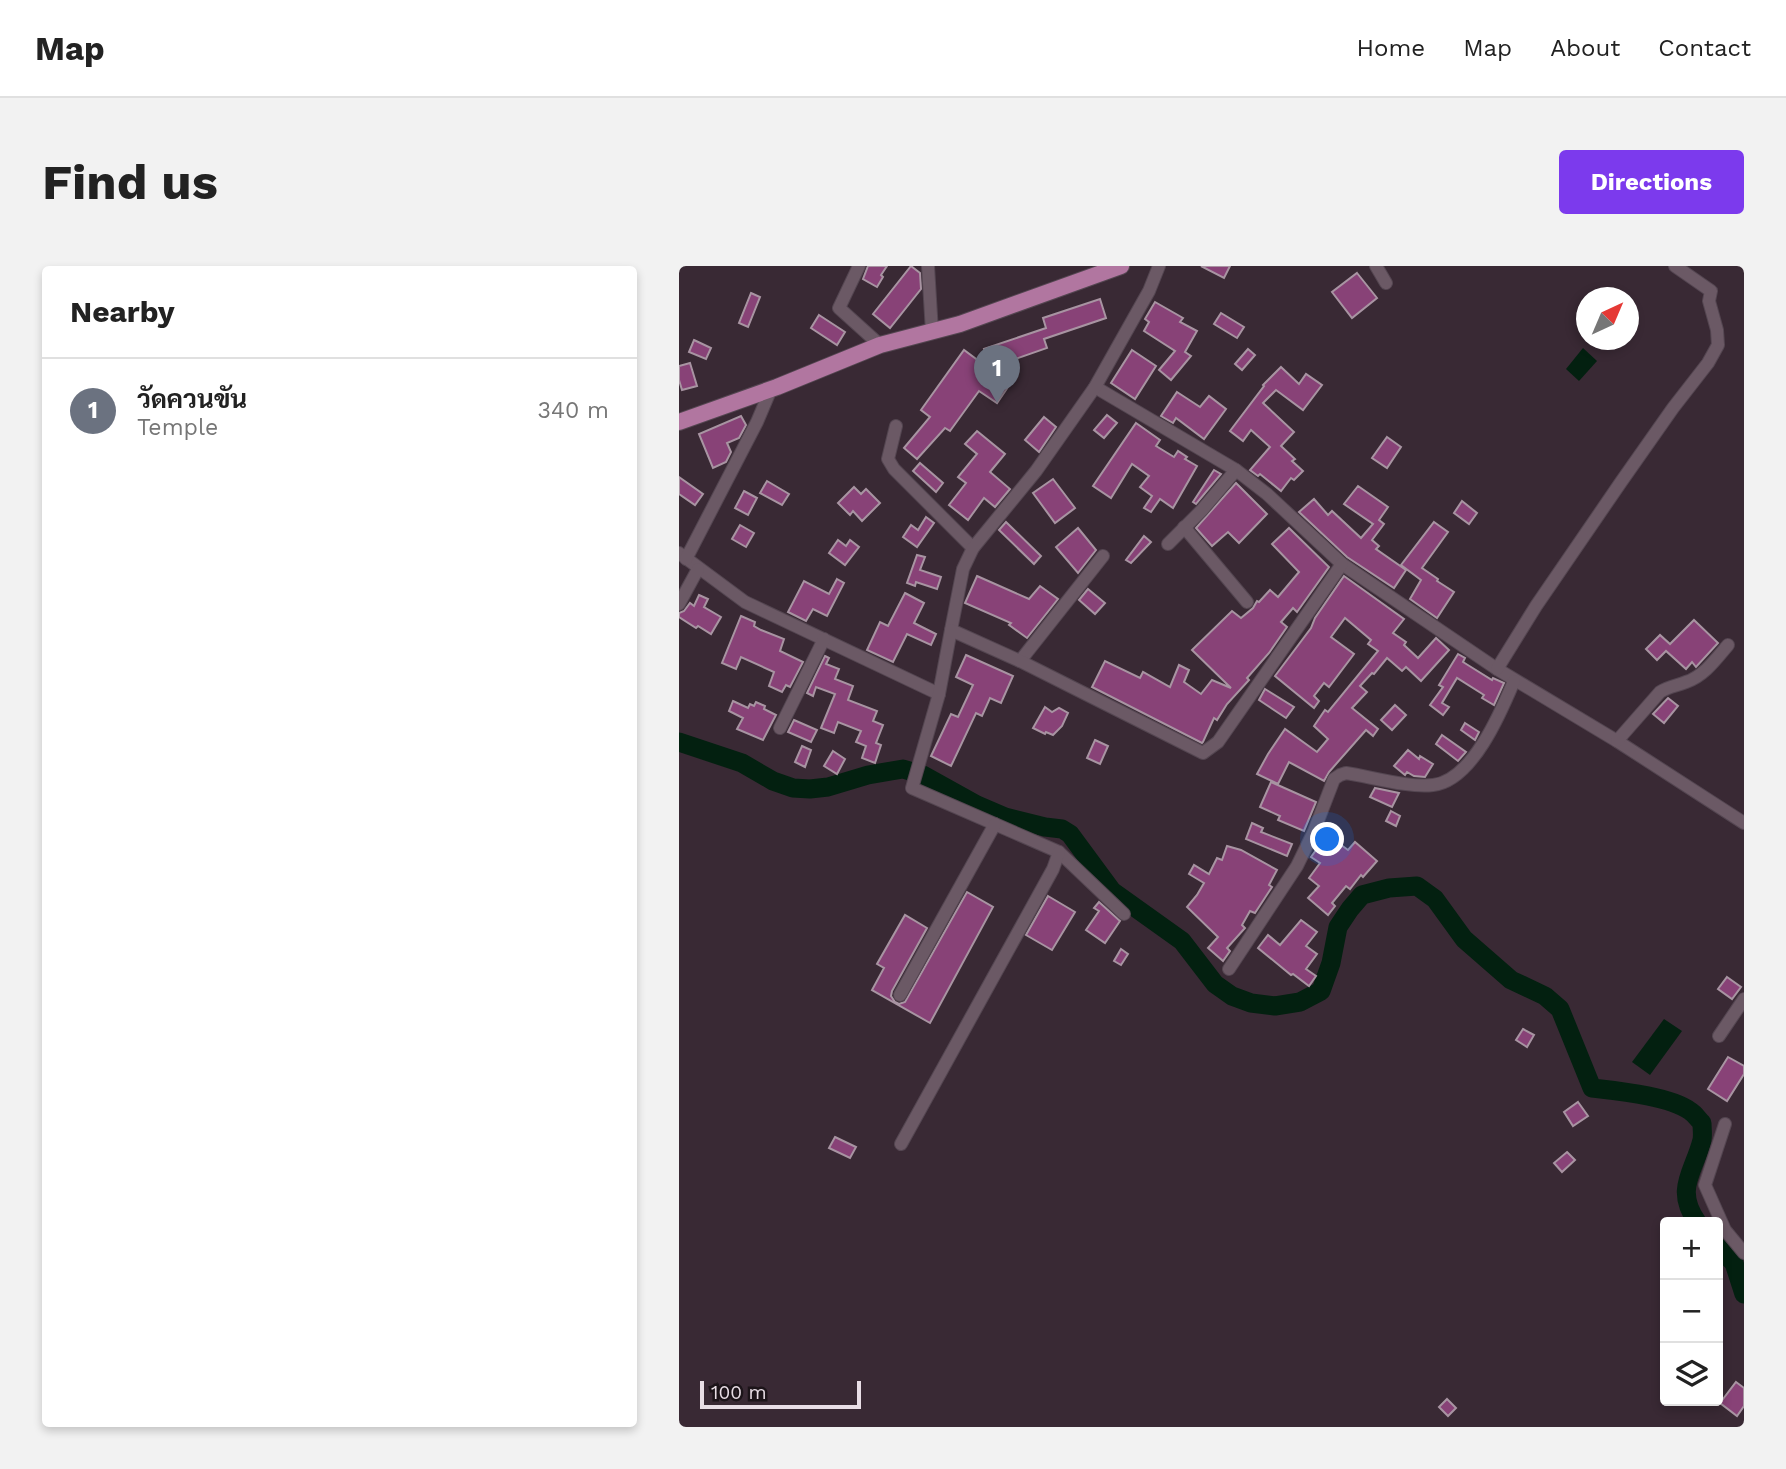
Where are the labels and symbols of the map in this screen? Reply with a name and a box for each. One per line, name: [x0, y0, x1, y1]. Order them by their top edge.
north arrow: [1576, 287, 1639, 350]
pin: 1: [974, 345, 1020, 403]
your location: [1310, 822, 1344, 856]
scale bar: [700, 1378, 861, 1410]

